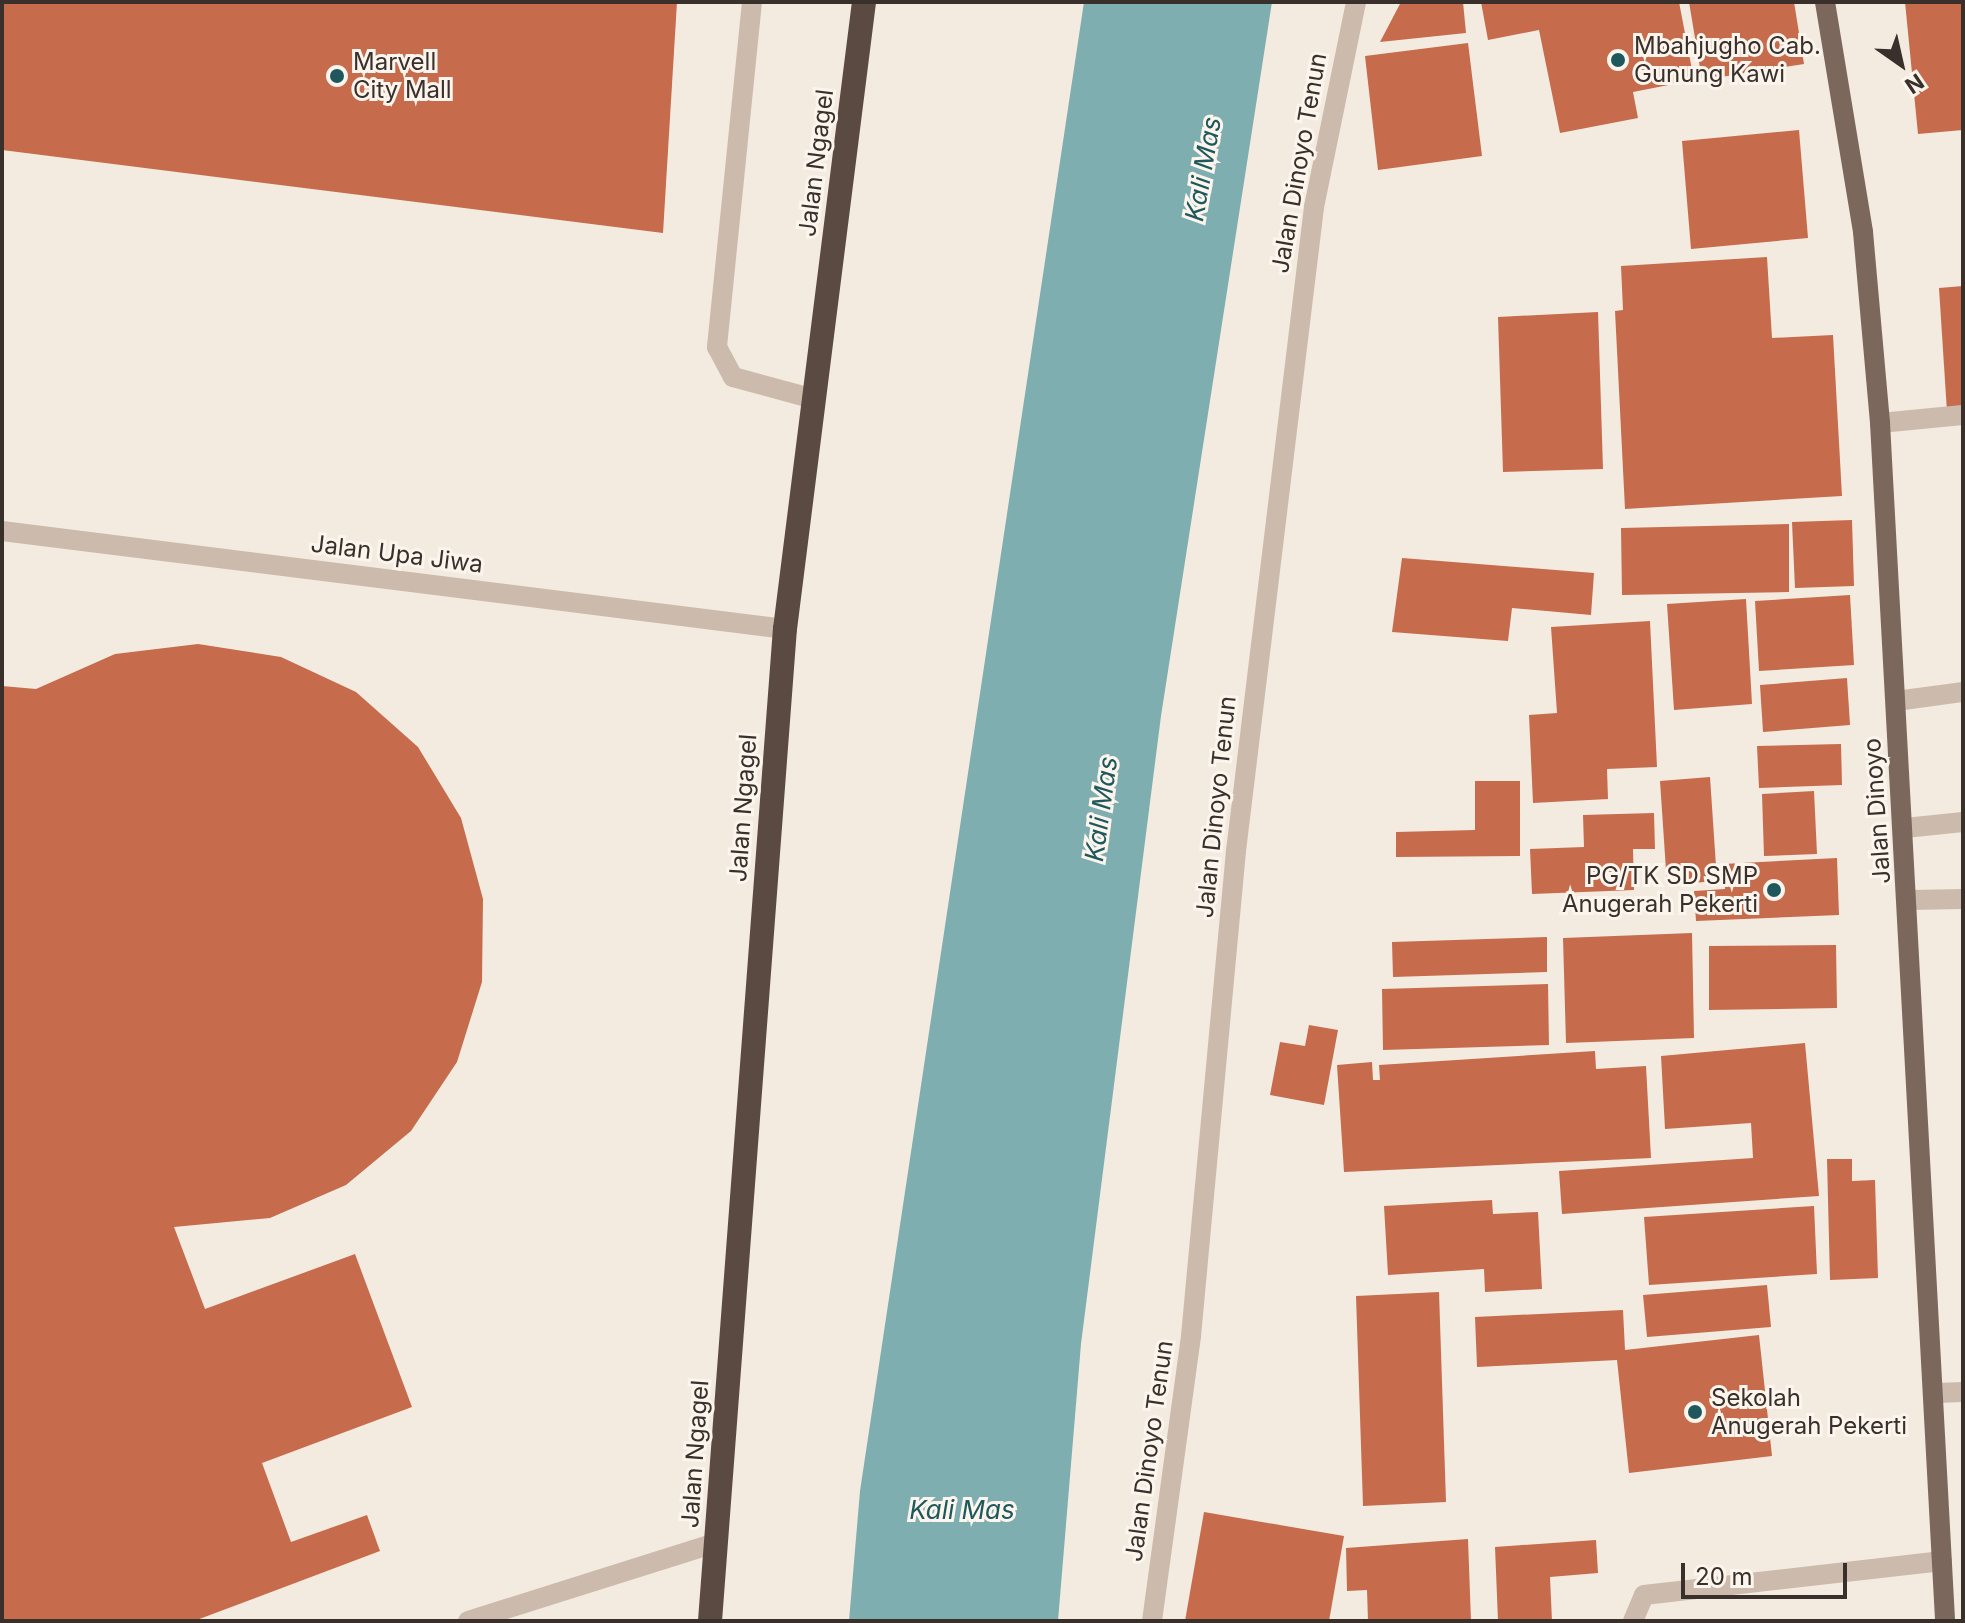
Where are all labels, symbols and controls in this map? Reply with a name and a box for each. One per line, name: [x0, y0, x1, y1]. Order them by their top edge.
north arrow: [1861, 24, 1941, 104]
place label: Mbahjugho Cab. Gunung Kawi: [1634, 32, 1821, 88]
place label: Marvell City Mall: [353, 48, 452, 104]
street label: Jalan Dinoyo Tenun: [1265, 51, 1333, 275]
marker: Mbahjugho Cab. Gunung Kawi: [1609, 51, 1627, 69]
marker: Marvell City Mall: [328, 67, 346, 85]
text: N: [1900, 68, 1929, 99]
street label: Jalan Ngagel: [793, 88, 839, 238]
water label: Kali Mas: [1178, 114, 1228, 224]
street label: Jalan Upa Jiwa: [309, 529, 485, 579]
street label: Jalan Dinoyo Tenun: [1190, 695, 1242, 919]
street label: Jalan Ngagel: [723, 733, 763, 883]
street label: Jalan Dinoyo: [1858, 737, 1896, 885]
water label: Kali Mas: [1078, 755, 1124, 863]
place label: PG/TK SD SMP Anugerah Pekerti: [1562, 862, 1758, 918]
marker: PG/TK SD SMP Anugerah Pekerti: [1765, 881, 1783, 899]
street label: Jalan Dinoyo Tenun: [1119, 1339, 1179, 1563]
street label: Jalan Ngagel: [675, 1379, 715, 1529]
place label: Sekolah Anugerah Pekerti: [1711, 1384, 1907, 1440]
marker: Sekolah Anugerah Pekerti: [1686, 1403, 1704, 1421]
water label: Kali Mas: [909, 1494, 1015, 1526]
scale bar: [1685, 1547, 1851, 1597]
text: 20 m: [1695, 1562, 1753, 1591]

